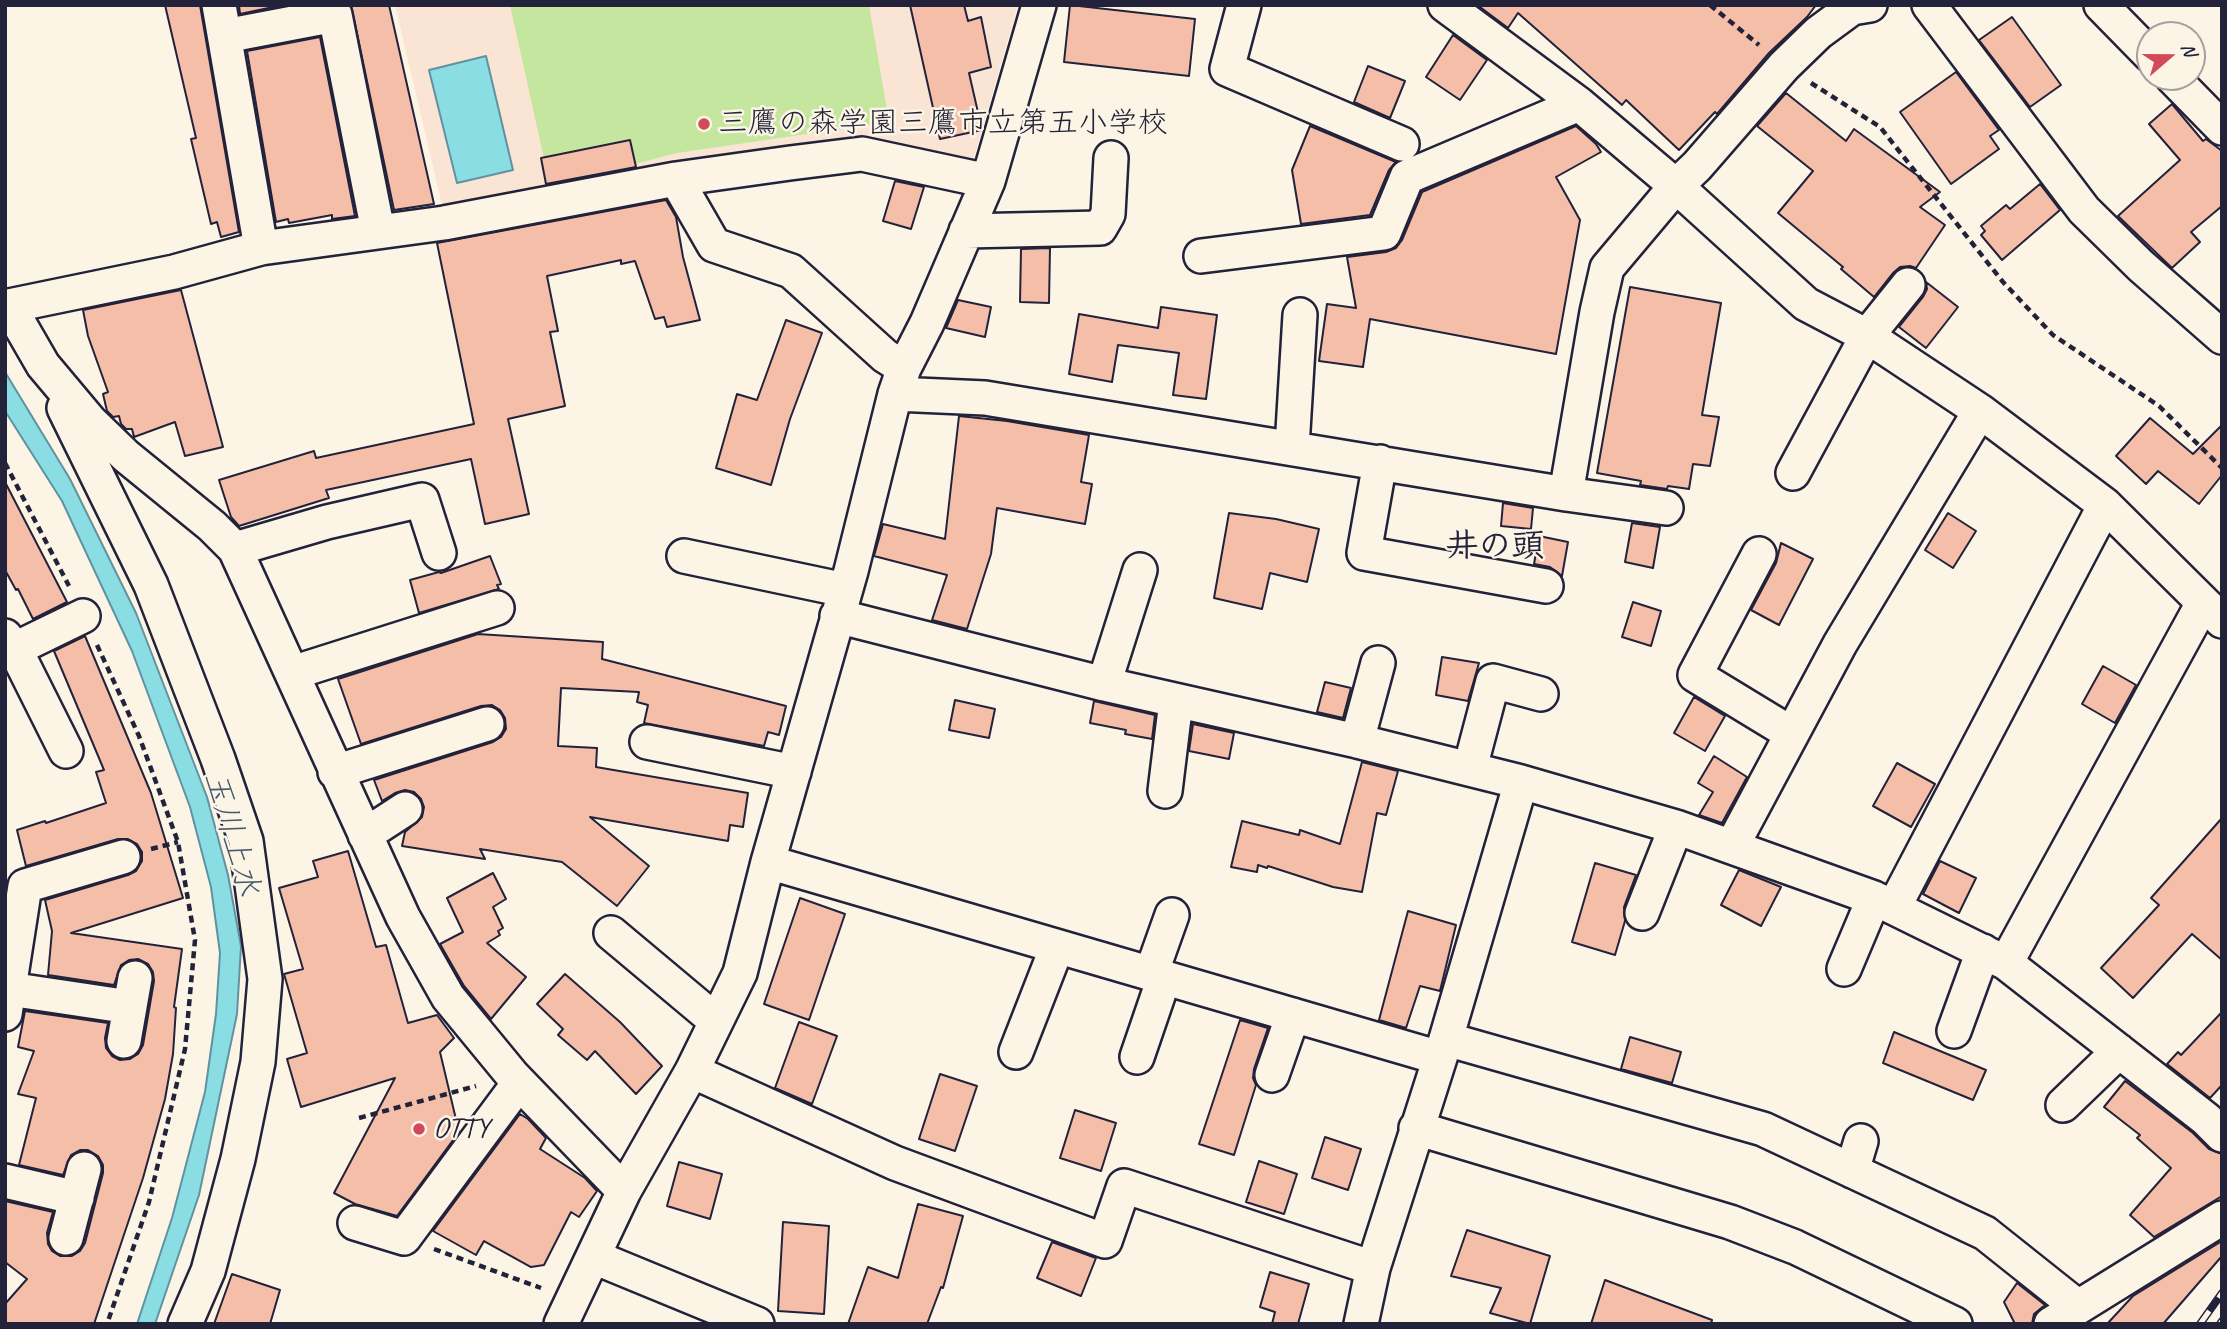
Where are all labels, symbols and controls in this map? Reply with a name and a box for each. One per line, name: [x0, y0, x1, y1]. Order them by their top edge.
north arrow: [2136, 21, 2206, 91]
text: N: [2176, 40, 2202, 59]
place label: 三鷹の森学園三鷹市立第五小学校: [718, 106, 1168, 142]
marker: 三鷹の森学園三鷹市立第五小学校: [696, 116, 712, 132]
district label: 井の頭: [1446, 527, 1544, 567]
water label: 玉川上水: [195, 767, 267, 901]
place label: OTTY: [433, 1111, 490, 1147]
marker: OTTY: [411, 1121, 427, 1137]

